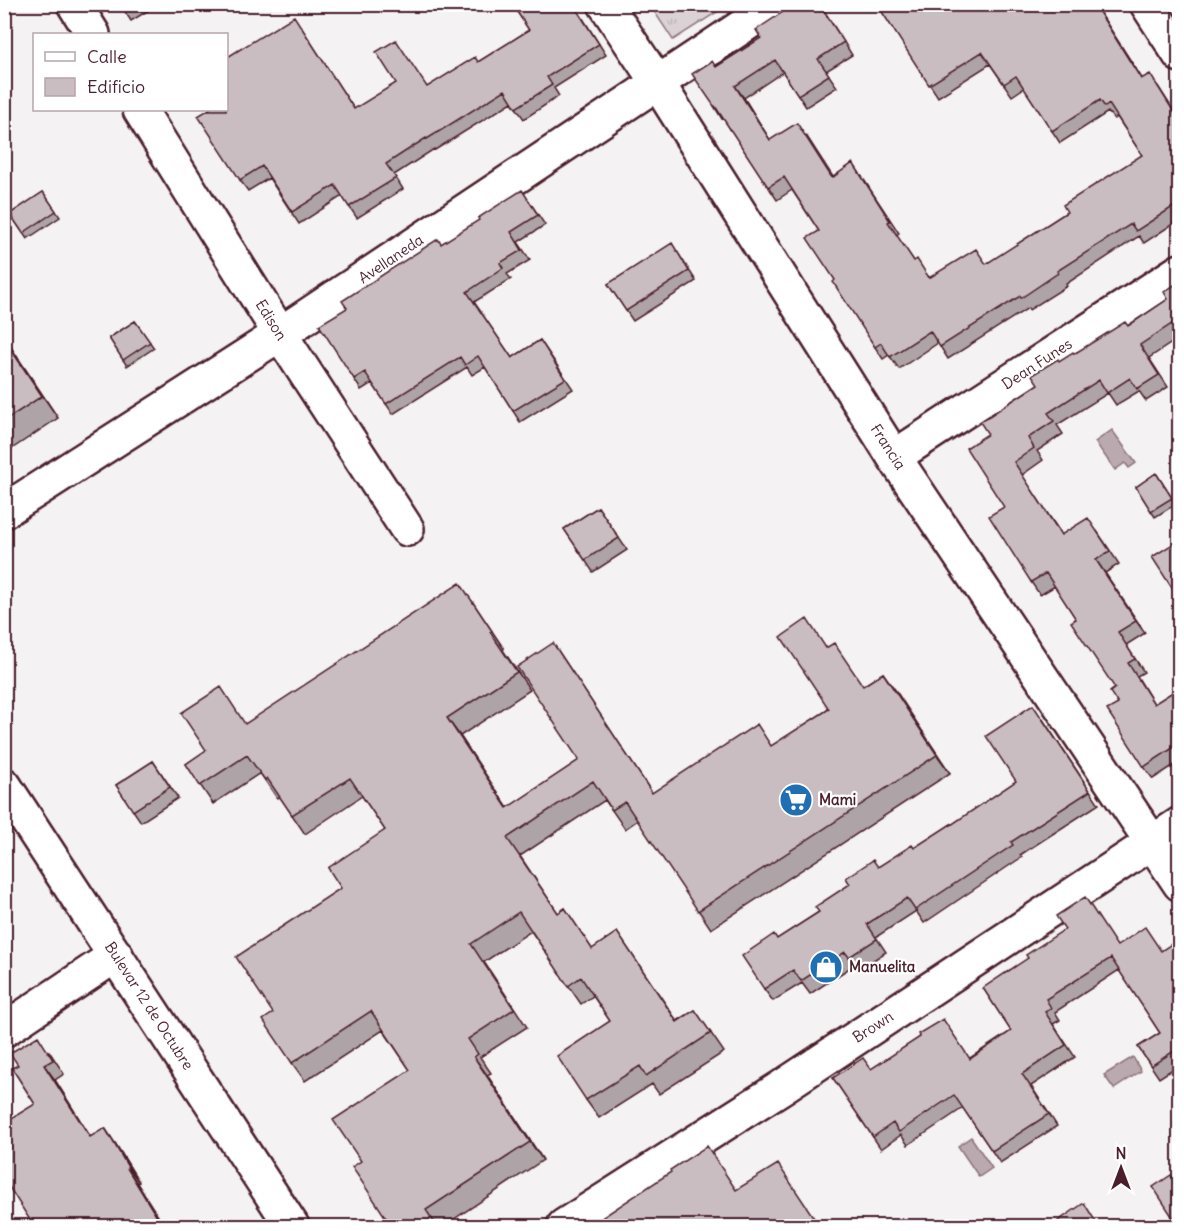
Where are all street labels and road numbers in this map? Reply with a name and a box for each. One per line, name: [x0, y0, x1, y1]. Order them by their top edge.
street label: Avellaneda: [355, 230, 427, 287]
street label: Edison: [252, 296, 291, 344]
street label: Dean Funes: [998, 334, 1076, 393]
street label: Francia: [867, 420, 910, 473]
street label: Bulevar 12 de Octubre: [101, 938, 198, 1073]
street label: Brown: [849, 1006, 897, 1047]

